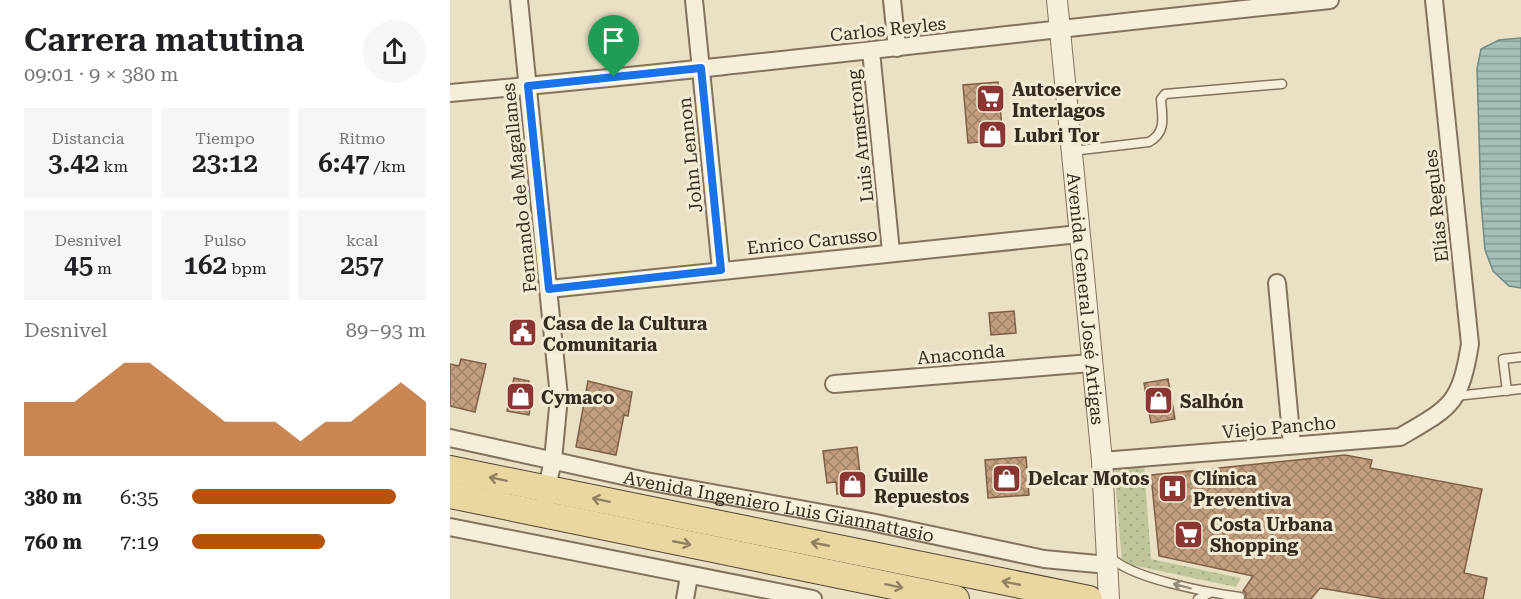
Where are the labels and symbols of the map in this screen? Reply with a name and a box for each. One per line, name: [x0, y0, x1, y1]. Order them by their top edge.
street label: Carlos Reyles: [829, 12, 947, 46]
pin: [588, 15, 639, 77]
street label: Luis Armstrong: [843, 68, 877, 203]
place label: Autoservice Interlagos: [1012, 79, 1121, 121]
street label: Fernando de Magallanes: [498, 82, 540, 294]
supermarket icon: Autoservice Interlagos: [975, 83, 1007, 115]
street label: John Lennon: [673, 96, 706, 214]
shop icon: Lubri Tor: [977, 119, 1009, 151]
place label: Lubri Tor: [1014, 125, 1100, 146]
street label: Elías Regules: [1420, 149, 1452, 263]
street label: Avenida General José Artigas: [1063, 172, 1109, 426]
street label: Enrico Carusso: [746, 224, 878, 258]
place label: Casa de la Cultura Comunitaria: [543, 313, 708, 355]
public building icon: Casa de la Cultura Comunitaria: [506, 317, 538, 349]
street label: Anaconda: [916, 340, 1006, 368]
shop icon: Cymaco: [504, 381, 536, 413]
shop icon: Salhón: [1143, 385, 1175, 417]
place label: Cymaco: [541, 387, 615, 408]
place label: Salhón: [1180, 391, 1244, 412]
street label: Viejo Pancho: [1221, 412, 1337, 442]
shop icon: Delcar Motos: [991, 462, 1023, 494]
place label: Guille Repuestos: [874, 465, 969, 507]
street label: Avenida Ingeniero Luis Giannattasio: [622, 466, 936, 546]
place label: Delcar Motos: [1028, 468, 1149, 489]
place label: Clínica Preventiva: [1193, 468, 1292, 510]
shop icon: Guille Repuestos: [837, 469, 869, 501]
hospital icon: Clínica Preventiva: [1156, 472, 1188, 504]
one-way arrow: [489, 473, 509, 484]
one-way arrow: [591, 494, 611, 505]
place label: Costa Urbana Shopping: [1210, 514, 1333, 556]
supermarket icon: Costa Urbana Shopping: [1173, 518, 1205, 550]
one-way arrow: [672, 538, 691, 549]
one-way arrow: [811, 538, 830, 550]
one-way arrow: [1002, 577, 1022, 588]
one-way arrow: [1173, 579, 1192, 591]
one-way arrow: [884, 581, 903, 592]

